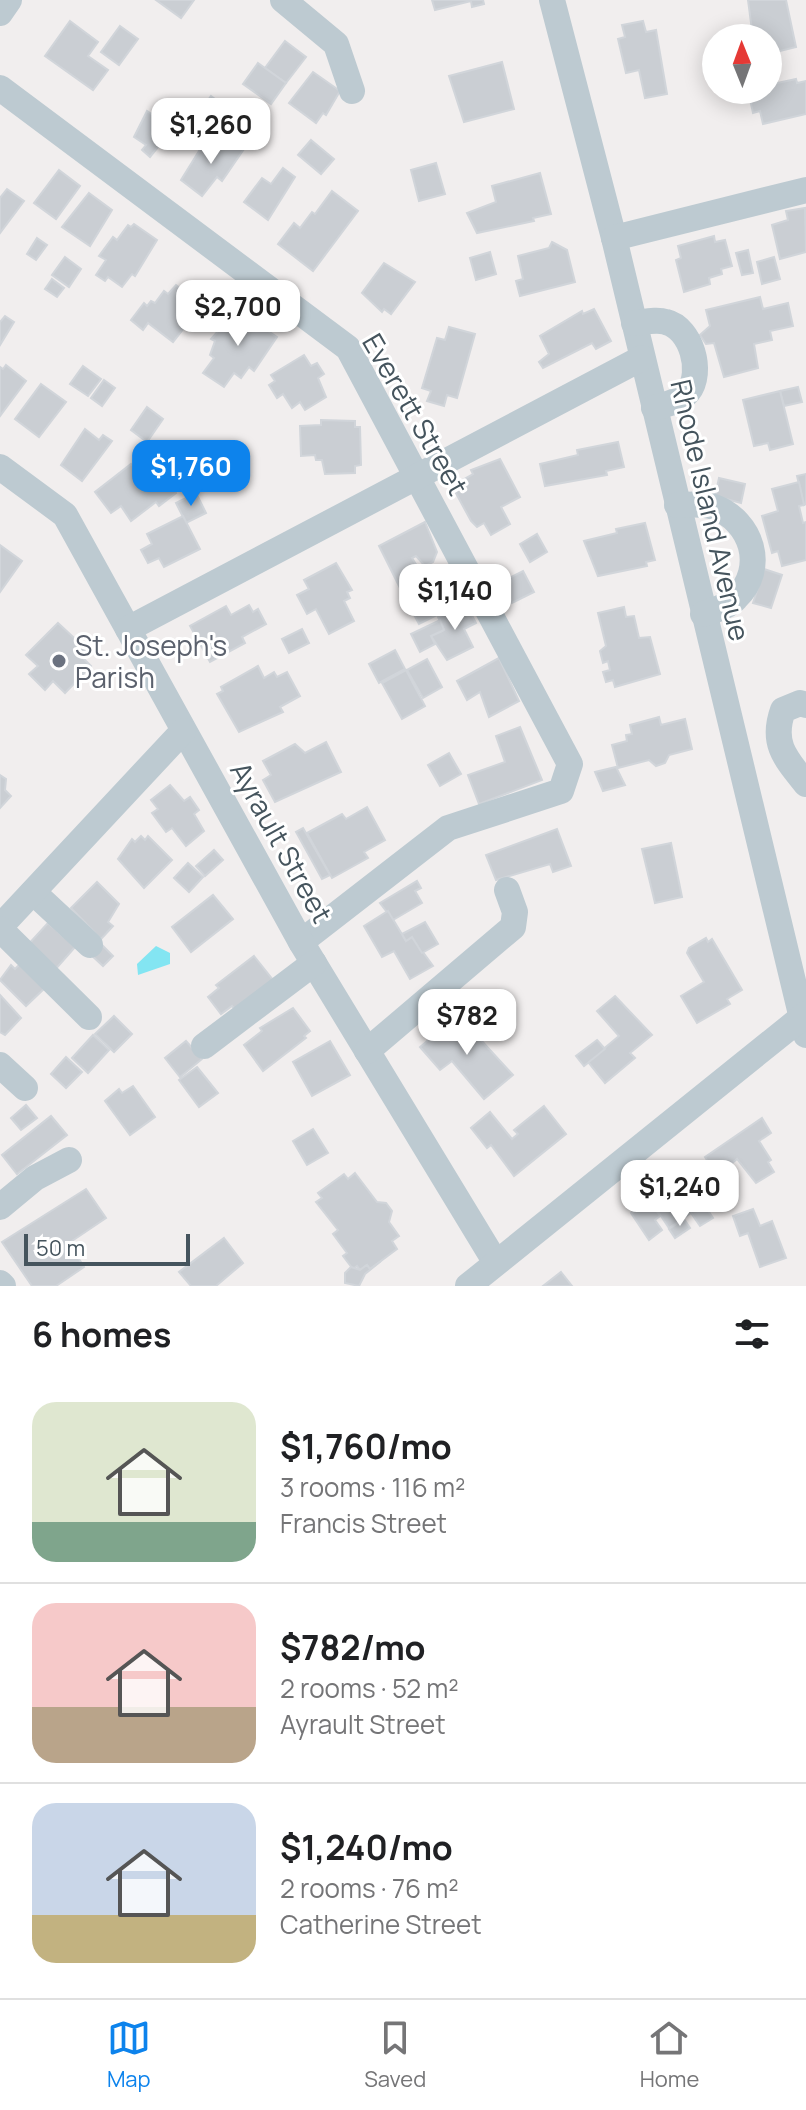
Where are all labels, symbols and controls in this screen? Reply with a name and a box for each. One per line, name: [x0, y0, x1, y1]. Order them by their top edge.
north arrow: [702, 24, 782, 104]
map controls: [702, 24, 782, 104]
pin: $1,260: [146, 98, 276, 166]
text: $1,260: [169, 106, 253, 142]
pin: $2,700: [173, 280, 303, 348]
text: $2,700: [194, 288, 282, 324]
street label: Everett Street: [354, 326, 478, 502]
street label: Rhode Island Avenue: [662, 375, 760, 645]
pin: $1,760: [126, 440, 256, 508]
text: $1,760: [150, 448, 232, 484]
pin: $1,140: [390, 564, 520, 632]
text: $1,140: [417, 572, 493, 608]
place label: St. Joseph's Parish: [75, 626, 227, 696]
marker: St. Joseph's Parish: [50, 652, 68, 670]
street label: Ayrault Street: [222, 755, 342, 929]
pin: $782: [420, 989, 514, 1057]
text: $782: [436, 997, 498, 1033]
pin: $1,240: [615, 1160, 745, 1228]
text: $1,240: [639, 1168, 721, 1204]
scale bar: [24, 1230, 190, 1266]
text: 50 m: [36, 1233, 85, 1263]
text: 6 homes: [32, 1311, 171, 1357]
icon: filters: [730, 1312, 774, 1356]
text: $1,760/mo: [280, 1423, 452, 1469]
icon: home: [96, 1434, 192, 1530]
text: 3 rooms · 116 m²: [280, 1469, 466, 1505]
text: Francis Street: [280, 1505, 447, 1541]
text: $782/mo: [280, 1624, 426, 1670]
icon: home: [96, 1635, 192, 1731]
text: 2 rooms · 52 m²: [280, 1670, 459, 1706]
text: Ayrault Street: [280, 1706, 446, 1742]
text: $1,240/mo: [280, 1824, 453, 1870]
icon: home: [96, 1835, 192, 1931]
text: 2 rooms · 76 m²: [280, 1870, 459, 1906]
text: Catherine Street: [280, 1906, 482, 1942]
tab: Map: [107, 2016, 151, 2094]
tab: Saved: [364, 2016, 426, 2094]
tab: Home: [640, 2016, 699, 2094]

